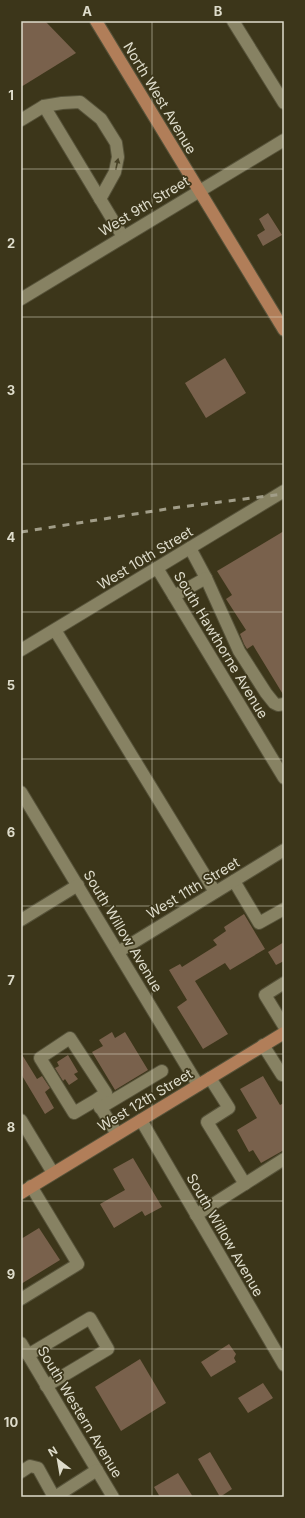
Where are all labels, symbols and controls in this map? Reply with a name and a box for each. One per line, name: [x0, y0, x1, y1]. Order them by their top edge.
text: A: [82, 3, 92, 19]
text: B: [214, 3, 223, 19]
street label: North West Avenue: [120, 39, 201, 157]
text: 1: [8, 87, 14, 103]
one-way arrow: [114, 158, 120, 170]
street label: West 9th Street: [96, 172, 192, 239]
text: 2: [7, 235, 15, 251]
text: 3: [7, 382, 15, 398]
street label: West 10th Street: [94, 522, 196, 593]
text: 4: [7, 529, 16, 545]
street label: South Hawthorne Avenue: [171, 568, 272, 721]
text: 5: [7, 677, 15, 693]
text: 6: [7, 824, 15, 840]
street label: West 11th Street: [143, 853, 242, 922]
street label: South Willow Avenue: [80, 867, 167, 995]
text: 7: [7, 972, 15, 988]
street label: West 12th Street: [94, 1064, 196, 1135]
text: 8: [7, 1119, 15, 1135]
street label: South Willow Avenue: [183, 1170, 268, 1299]
text: 9: [7, 1266, 15, 1282]
street label: South Western Avenue: [34, 1343, 126, 1481]
text: 10: [4, 1414, 18, 1430]
north arrow: [38, 1440, 78, 1480]
text: N: [46, 1443, 60, 1460]

